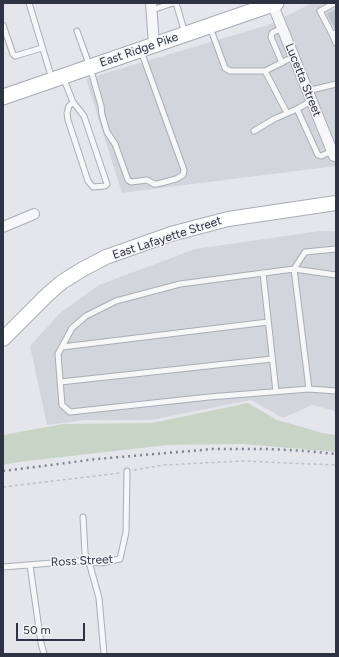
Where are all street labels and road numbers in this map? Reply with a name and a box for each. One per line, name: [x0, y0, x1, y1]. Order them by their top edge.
street label: East Ridge Pike: [98, 30, 180, 70]
street label: Lucetta Street: [282, 41, 324, 119]
street label: East Lafayette Street: [111, 214, 223, 262]
street label: Ross Street: [51, 552, 113, 570]

